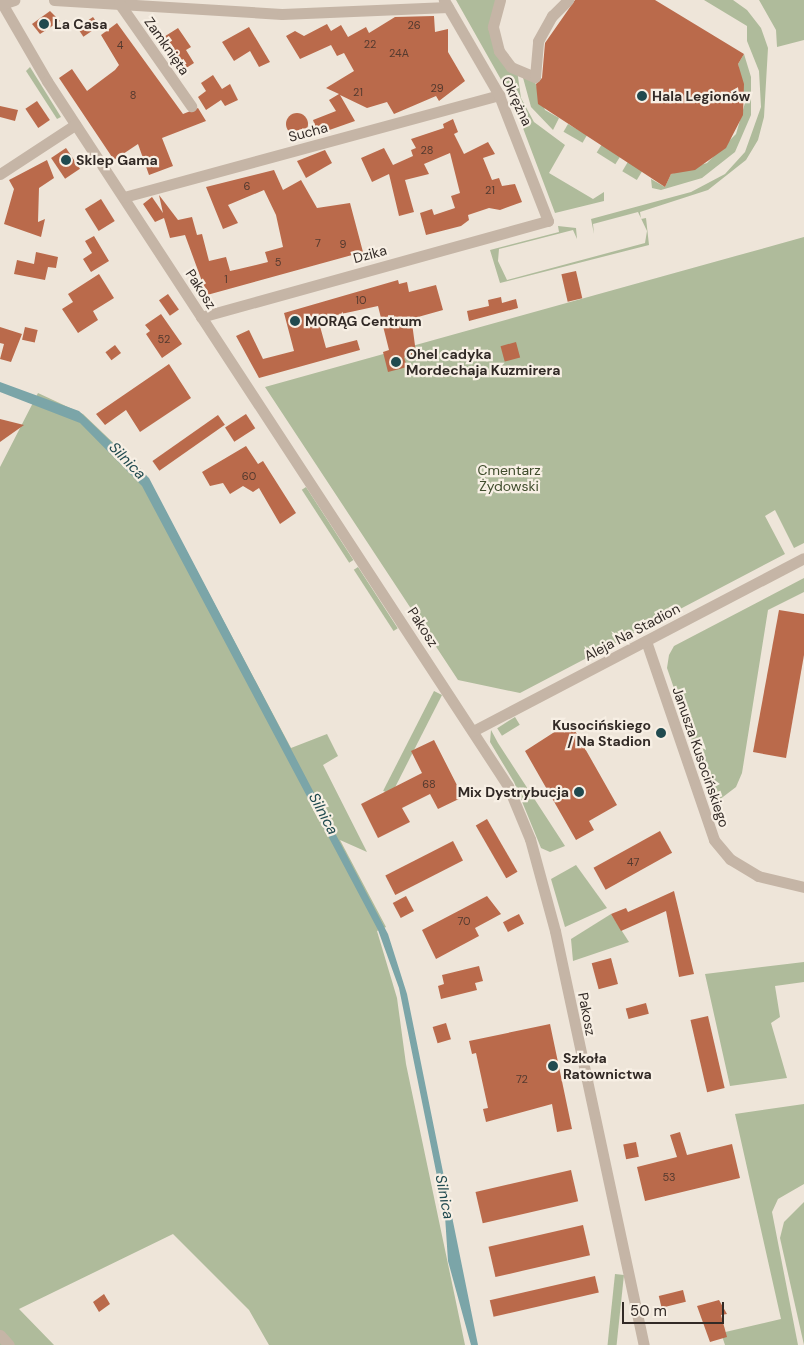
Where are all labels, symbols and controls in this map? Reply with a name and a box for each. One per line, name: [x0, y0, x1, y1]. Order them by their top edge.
street label: Zamknięta: [141, 14, 193, 78]
place label: La Casa: [54, 16, 107, 32]
marker: La Casa: [38, 18, 50, 30]
house number: 26: [407, 18, 421, 32]
house number: 22: [364, 37, 376, 51]
house number: 4: [117, 38, 123, 52]
house number: 24A: [389, 46, 409, 60]
street label: Okrężna: [498, 74, 536, 128]
house number: 29: [430, 81, 444, 95]
house number: 21: [353, 85, 363, 99]
house number: 8: [130, 88, 136, 102]
place label: Hala Legionów: [652, 88, 750, 104]
marker: Hala Legionów: [636, 90, 648, 102]
street label: Sucha: [287, 119, 329, 145]
house number: 28: [421, 143, 433, 157]
place label: Sklep Gama: [76, 152, 158, 168]
marker: Sklep Gama: [60, 154, 72, 166]
house number: 6: [244, 179, 250, 193]
house number: 21: [485, 183, 495, 197]
house number: 7: [315, 236, 321, 250]
house number: 9: [340, 237, 346, 251]
street label: Dzika: [351, 241, 389, 267]
house number: 5: [275, 255, 281, 269]
street label: Pakosz: [182, 266, 220, 312]
house number: 1: [224, 272, 228, 286]
house number: 10: [356, 293, 366, 307]
place label: MORĄG Centrum: [305, 313, 422, 329]
marker: MORĄG Centrum: [289, 315, 301, 327]
house number: 52: [158, 332, 170, 346]
place label: Ohel cadyka Mordechaja Kuzmirera: [406, 346, 560, 378]
marker: Ohel cadyka Mordechaja Kuzmirera: [390, 356, 402, 368]
water label: Silnica: [105, 439, 149, 483]
park label: Cmentarz Żydowski: [477, 462, 541, 494]
house number: 60: [242, 469, 256, 483]
street label: Aleja Na Stadion: [581, 600, 683, 664]
street label: Pakosz: [404, 604, 442, 650]
street label: Janusza Kusocińskiego: [669, 685, 733, 829]
place label: Kusocińskiego / Na Stadion: [552, 717, 651, 750]
marker: Kusocińskiego / Na Stadion: [655, 727, 667, 739]
house number: 68: [422, 777, 436, 791]
place label: Mix Dystrybucja: [458, 784, 569, 800]
marker: Mix Dystrybucja: [573, 786, 585, 798]
water label: Silnica: [305, 790, 341, 838]
house number: 47: [627, 855, 639, 869]
house number: 70: [457, 914, 471, 928]
street label: Pakosz: [575, 991, 599, 1037]
place label: Szkoła Ratownictwa: [563, 1050, 652, 1082]
marker: Szkoła Ratownictwa: [547, 1060, 559, 1072]
house number: 72: [516, 1072, 528, 1086]
house number: 53: [662, 1170, 676, 1184]
water label: Silnica: [431, 1173, 457, 1221]
scale bar: [624, 1292, 726, 1324]
text: 50 m: [630, 1301, 667, 1321]

